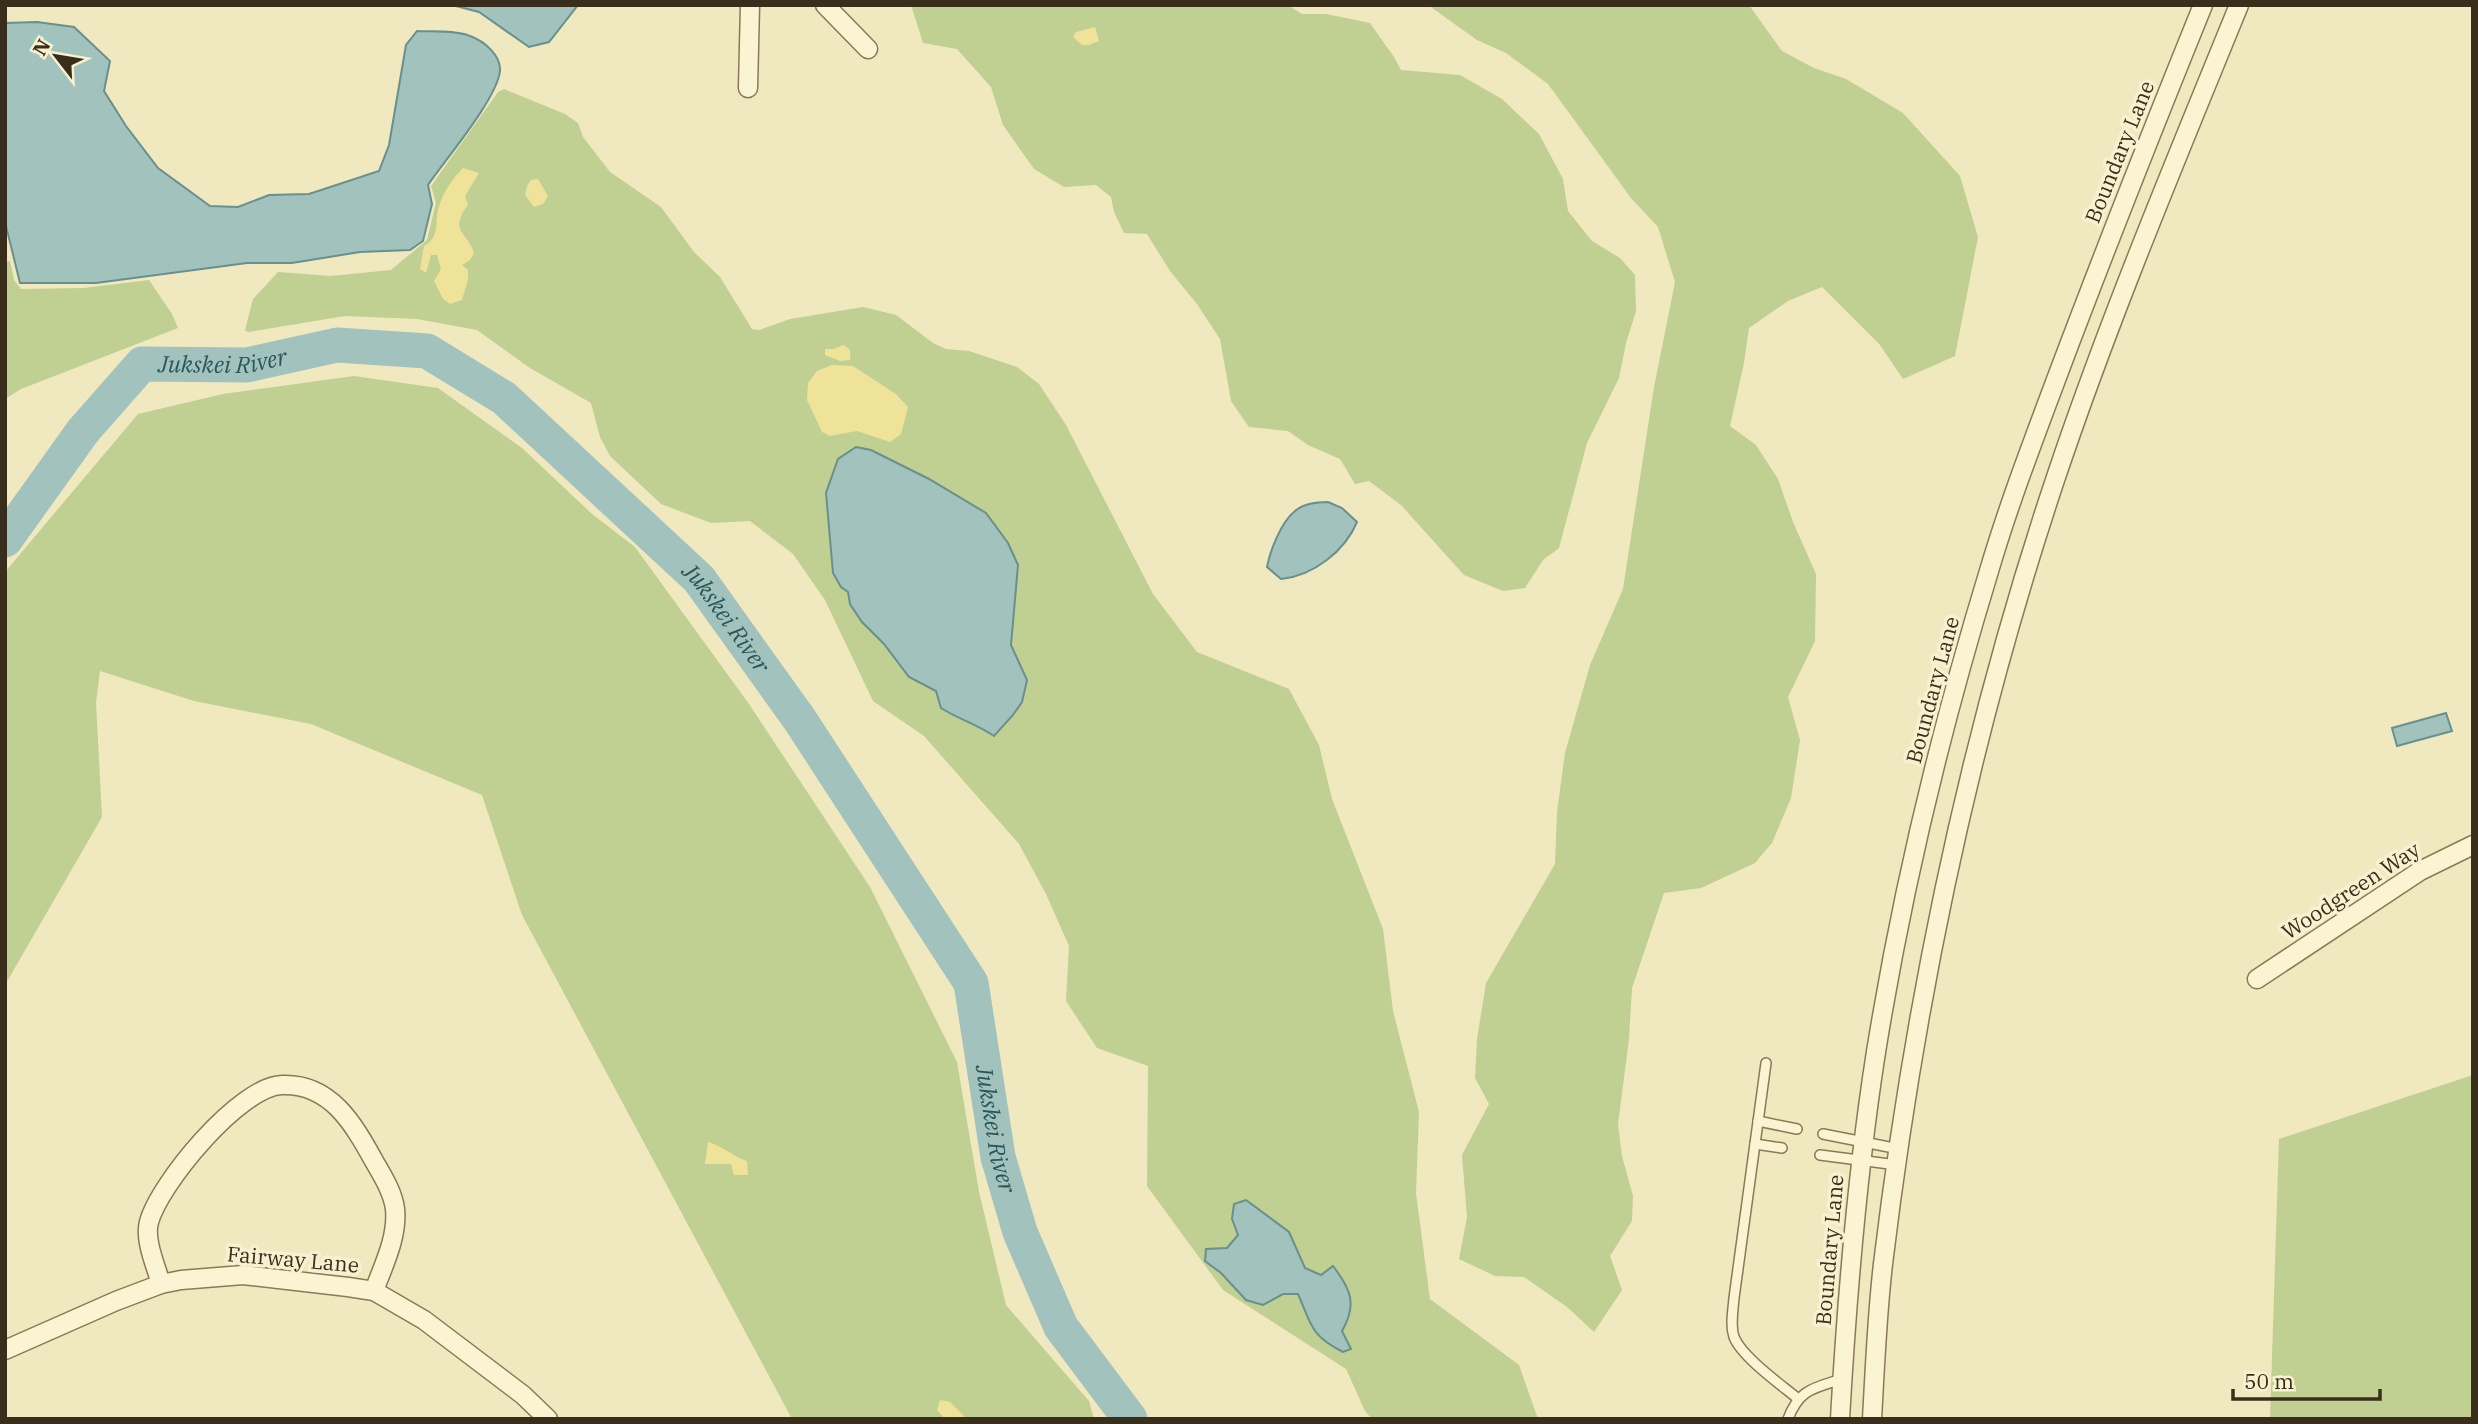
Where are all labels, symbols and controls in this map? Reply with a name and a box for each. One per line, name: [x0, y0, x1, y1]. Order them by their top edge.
north arrow: [21, 21, 91, 91]
text: N: [27, 35, 56, 60]
street label: Boundary Lane: [2078, 76, 2160, 227]
water label: Jukskei River: [157, 340, 291, 379]
water label: Jukskei River: [676, 554, 778, 679]
street label: Boundary Lane: [1899, 613, 1965, 766]
street label: Woodgreen Way: [2276, 835, 2426, 945]
water label: Jukskei River: [970, 1061, 1024, 1197]
street label: Boundary Lane: [1808, 1173, 1850, 1326]
street label: Fairway Lane: [226, 1239, 360, 1279]
scale bar: [2233, 1358, 2380, 1402]
text: 50 m: [2244, 1367, 2294, 1395]

